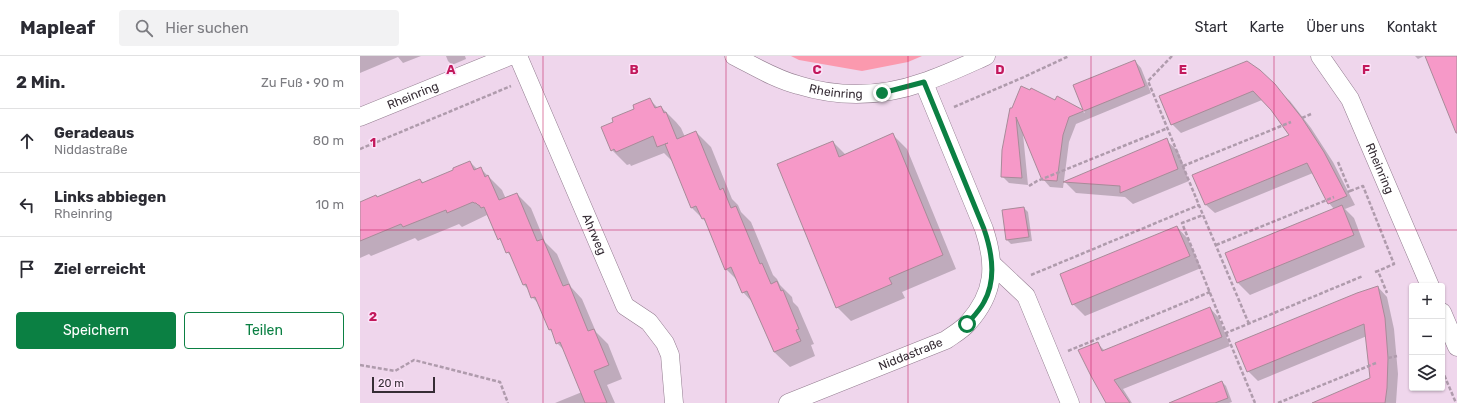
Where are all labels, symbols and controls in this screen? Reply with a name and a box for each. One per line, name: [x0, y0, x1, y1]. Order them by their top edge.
search box: [119, 10, 399, 46]
text: Mapleaf: [20, 16, 95, 39]
icon: search: [133, 17, 155, 39]
text: Hier suchen: [165, 19, 249, 37]
text: Start: [1195, 19, 1228, 36]
text: Karte: [1250, 19, 1284, 36]
text: Über uns: [1306, 19, 1365, 36]
text: Kontakt: [1387, 19, 1437, 36]
text: A: [446, 62, 456, 77]
text: B: [629, 62, 639, 77]
text: C: [812, 62, 822, 77]
text: D: [995, 62, 1005, 77]
text: E: [1179, 62, 1187, 77]
text: F: [1362, 62, 1370, 77]
text: 2 Min.: [16, 72, 65, 92]
text: Zu Fuß · 90 m: [261, 75, 344, 90]
street label: Rheinring: [385, 79, 440, 112]
street label: Rheinring: [808, 81, 863, 101]
route end: [873, 84, 891, 102]
text: Geradeaus: [54, 124, 134, 142]
icon: ahead: [16, 130, 38, 152]
text: 80 m: [313, 133, 344, 148]
text: 1: [370, 135, 376, 150]
street label: Rheinring: [1363, 141, 1397, 196]
text: Niddastraße: [54, 142, 127, 157]
text: Links abbiegen: [54, 188, 166, 206]
icon: left: [16, 194, 38, 216]
text: 10 m: [315, 197, 344, 212]
text: Rheinring: [54, 206, 112, 221]
street label: Ahrweg: [579, 212, 609, 257]
icon: arrive: [16, 258, 38, 280]
text: Ziel erreicht: [54, 260, 146, 278]
map controls: [1409, 283, 1445, 391]
button: +: [1409, 283, 1445, 319]
text: 2: [369, 309, 377, 324]
button: Speichern: [16, 312, 176, 349]
button: Teilen: [184, 312, 344, 349]
route start: [958, 315, 976, 333]
button: −: [1409, 319, 1445, 355]
street label: Niddastraße: [876, 335, 945, 373]
button: layers: [1409, 355, 1445, 391]
scale bar: [372, 375, 435, 394]
text: 20 m: [378, 377, 404, 390]

